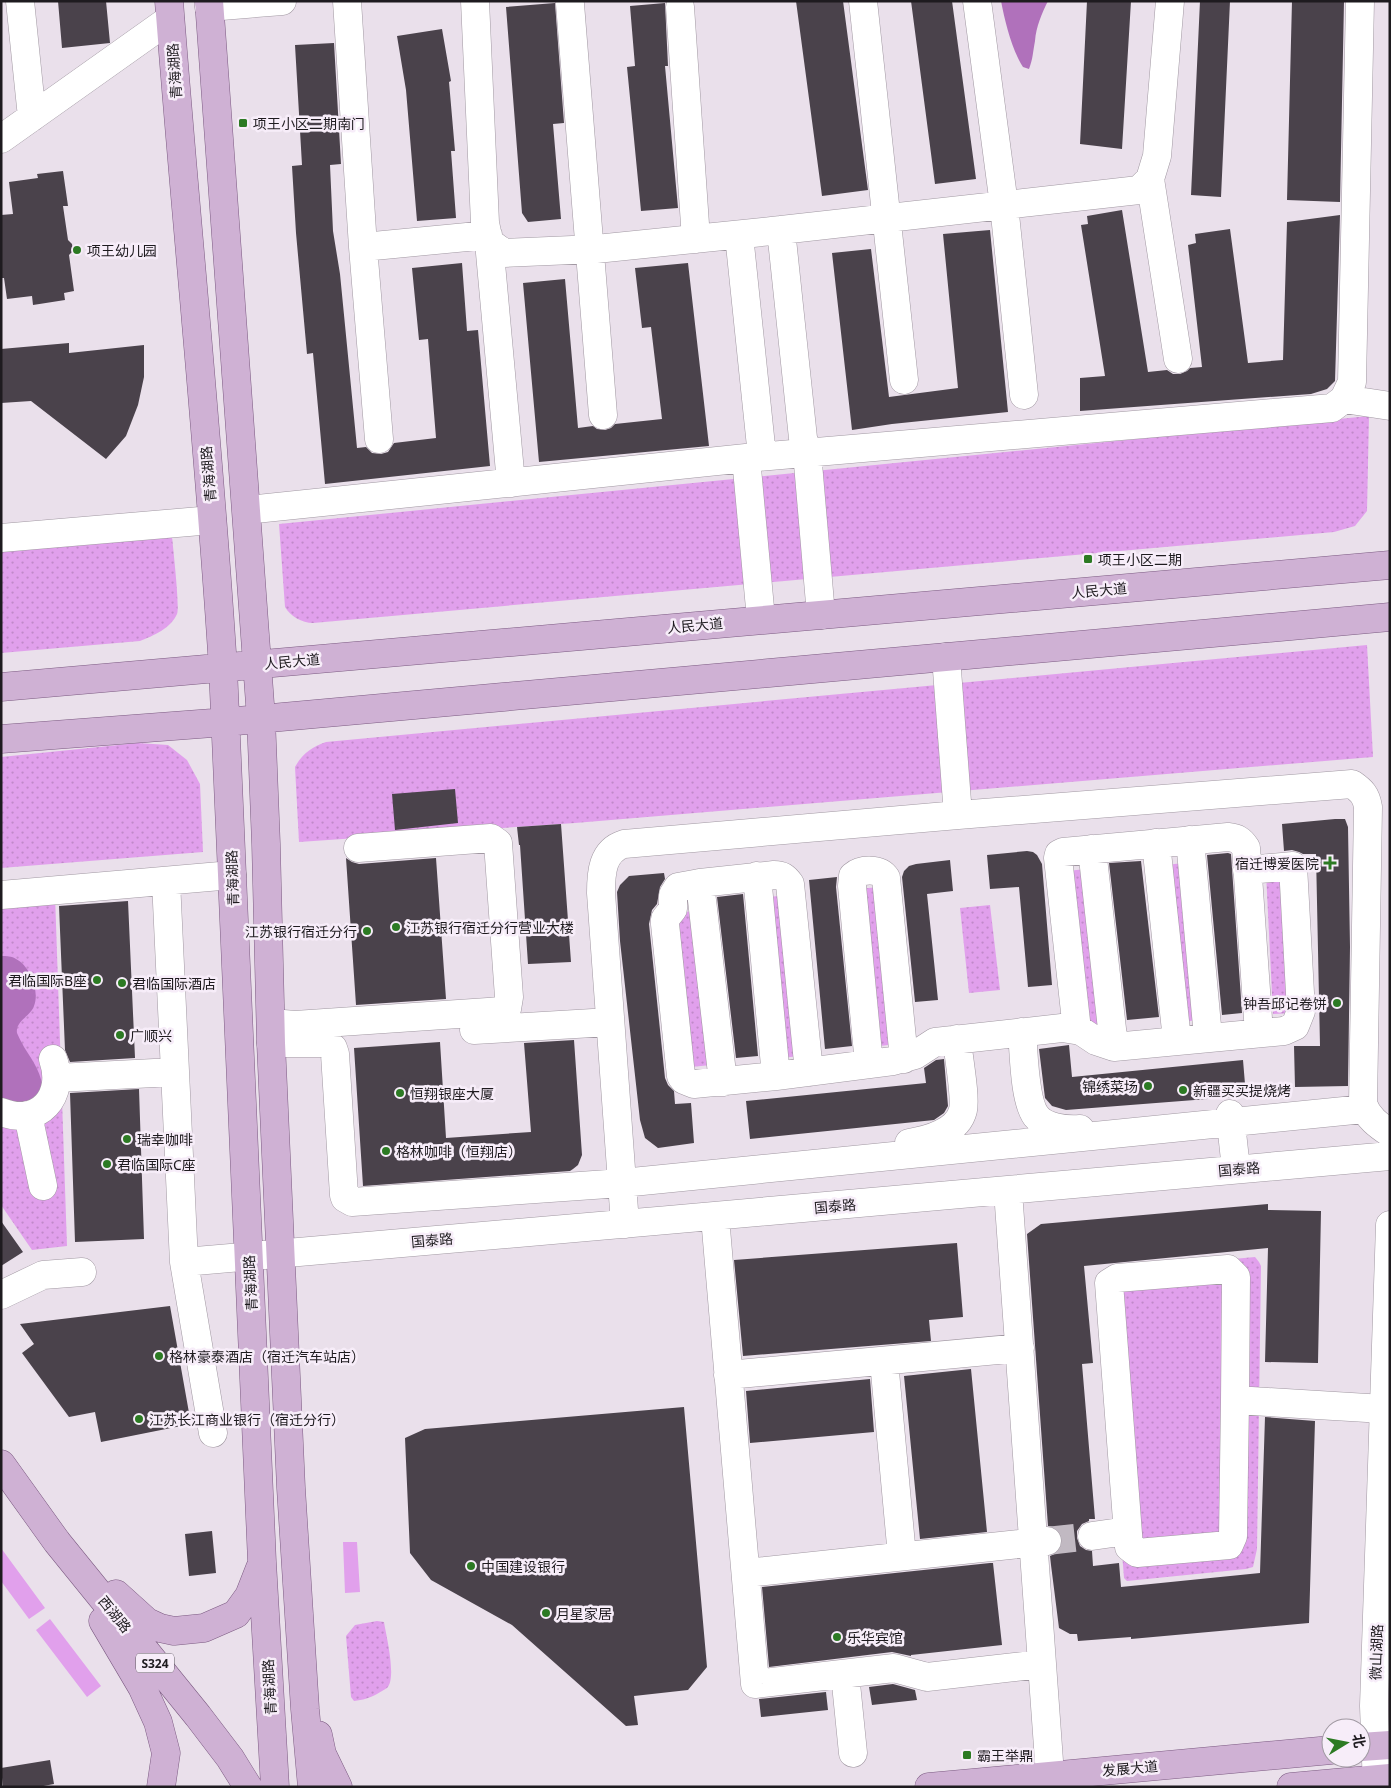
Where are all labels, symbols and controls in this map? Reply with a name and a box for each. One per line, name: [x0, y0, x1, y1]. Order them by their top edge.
street label: 青海湖路: [163, 42, 185, 100]
place label: 项王小区二期南门: [253, 114, 365, 133]
marker: 项王小区二期南门: [237, 117, 249, 129]
place label: 项王幼儿园: [87, 241, 157, 260]
marker: 项王幼儿园: [71, 244, 83, 256]
street label: 青海湖路: [196, 445, 220, 503]
place label: 项王小区二期: [1098, 550, 1182, 569]
marker: 项王小区二期: [1082, 553, 1094, 565]
street label: 人民大道: [1070, 578, 1128, 602]
street label: 人民大道: [666, 613, 724, 637]
street label: 人民大道: [263, 649, 321, 673]
street label: 青海湖路: [222, 850, 242, 906]
place label: 宿迁博爱医院: [1235, 854, 1319, 873]
marker: 宿迁博爱医院: [1323, 856, 1337, 870]
place label: 江苏银行宿迁分行营业大楼: [406, 918, 574, 937]
marker: 江苏银行宿迁分行营业大楼: [390, 921, 402, 933]
place label: 江苏银行宿迁分行: [245, 922, 357, 941]
marker: 江苏银行宿迁分行: [361, 925, 373, 937]
place label: 君临国际B座: [8, 971, 87, 990]
marker: 君临国际B座: [91, 974, 103, 986]
place label: 君临国际酒店: [132, 974, 216, 993]
marker: 君临国际酒店: [116, 977, 128, 989]
place label: 钟吾邱记卷饼: [1243, 994, 1327, 1013]
marker: 钟吾邱记卷饼: [1331, 997, 1343, 1009]
place label: 广顺兴: [130, 1026, 172, 1045]
marker: 广顺兴: [114, 1029, 126, 1041]
place label: 锦绣菜场: [1082, 1077, 1138, 1096]
marker: 锦绣菜场: [1142, 1080, 1154, 1092]
place label: 新疆买买提烧烤: [1193, 1081, 1291, 1100]
place label: 恒翔银座大厦: [410, 1084, 494, 1103]
marker: 新疆买买提烧烤: [1177, 1084, 1189, 1096]
marker: 恒翔银座大厦: [394, 1087, 406, 1099]
place label: 瑞幸咖啡: [137, 1130, 193, 1149]
marker: 瑞幸咖啡: [121, 1133, 133, 1145]
place label: 格林咖啡（恒翔店）: [396, 1142, 522, 1161]
marker: 格林咖啡（恒翔店）: [380, 1145, 392, 1157]
place label: 君临国际C座: [117, 1155, 196, 1174]
marker: 君临国际C座: [101, 1158, 113, 1170]
street label: 国泰路: [1217, 1158, 1261, 1180]
street label: 国泰路: [813, 1195, 857, 1217]
street label: 国泰路: [410, 1229, 454, 1251]
street label: 青海湖路: [239, 1255, 261, 1311]
place label: 格林豪泰酒店（宿迁汽车站店）: [169, 1347, 365, 1366]
marker: 格林豪泰酒店（宿迁汽车站店）: [153, 1350, 165, 1362]
place label: 江苏长江商业银行（宿迁分行）: [149, 1410, 345, 1429]
marker: 江苏长江商业银行（宿迁分行）: [133, 1413, 145, 1425]
place label: 中国建设银行: [481, 1557, 565, 1576]
marker: 中国建设银行: [465, 1560, 477, 1572]
street label: 西湖路: [94, 1592, 136, 1636]
place label: 月星家居: [556, 1604, 612, 1623]
marker: 月星家居: [540, 1607, 552, 1619]
street label: 微山湖路: [1366, 1624, 1386, 1680]
place label: 乐华宾馆: [847, 1628, 903, 1647]
marker: 乐华宾馆: [831, 1631, 843, 1643]
road number: S324: [136, 1654, 174, 1672]
street label: 青海湖路: [258, 1659, 280, 1715]
north arrow: [1321, 1718, 1371, 1768]
text: 北: [1349, 1732, 1370, 1749]
place label: 霸王举鼎: [977, 1746, 1033, 1765]
marker: 霸王举鼎: [961, 1749, 973, 1761]
street label: 发展大道: [1101, 1756, 1159, 1780]

